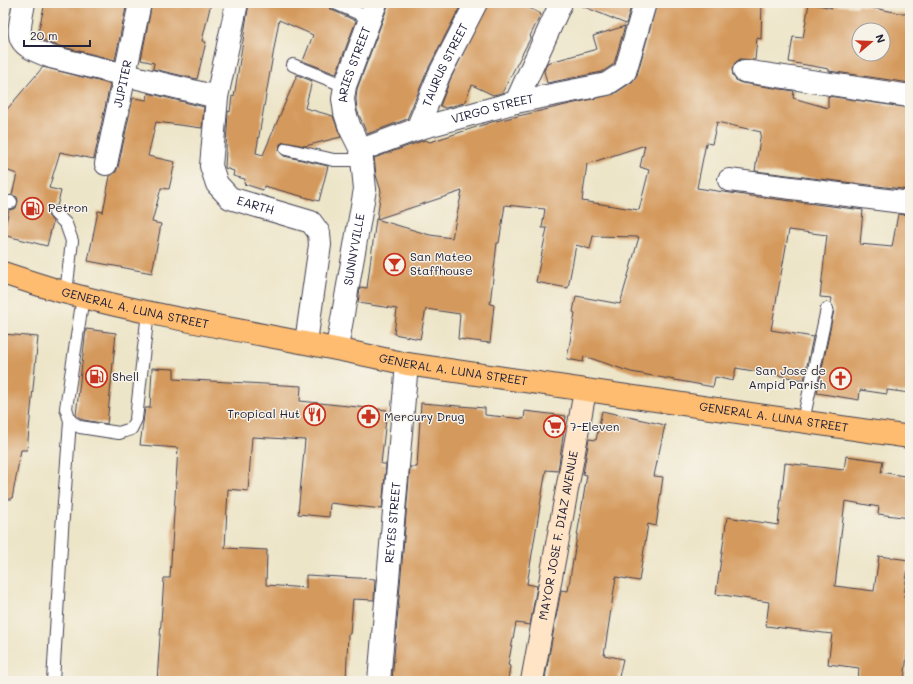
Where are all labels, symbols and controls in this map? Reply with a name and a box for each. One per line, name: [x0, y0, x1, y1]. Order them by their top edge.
street label: TAURUS STREET: [418, 20, 472, 109]
scale bar: [24, 22, 90, 48]
north arrow: [851, 22, 891, 62]
street label: ARIES STREET: [334, 24, 374, 105]
text: 20 m: [30, 27, 58, 43]
text: N: [872, 32, 889, 45]
street label: JUPITER: [109, 58, 135, 109]
street label: VIRGO STREET: [449, 90, 535, 126]
street label: EARTH: [235, 191, 276, 218]
fuel station icon: Petron: [20, 195, 46, 221]
place label: Petron: [48, 199, 88, 215]
street label: SUNNYVILLE: [339, 212, 368, 287]
place label: San Mateo Staffhouse: [410, 248, 473, 278]
bar icon: San Mateo Staffhouse: [381, 251, 407, 277]
street label: GENERAL A. LUNA STREET: [60, 283, 211, 332]
street label: GENERAL A. LUNA STREET: [378, 349, 529, 388]
place label: San Jose de Ampid Parish: [749, 362, 826, 392]
fuel station icon: Shell: [83, 364, 109, 390]
church icon: San Jose de Ampid Parish: [828, 365, 854, 391]
place label: Shell: [112, 368, 139, 384]
street label: GENERAL A. LUNA STREET: [698, 398, 850, 435]
restaurant icon: Tropical Hut: [302, 401, 328, 427]
pharmacy icon: Mercury Drug: [355, 404, 381, 430]
place label: Tropical Hut: [227, 405, 300, 421]
place label: Mercury Drug: [384, 408, 465, 424]
supermarket icon: 7-Eleven: [542, 414, 568, 440]
place label: 7-Eleven: [570, 418, 619, 434]
street label: MAYOR JOSE F. DIAZ AVENUE: [534, 449, 581, 621]
street label: REYES STREET: [380, 481, 404, 564]

